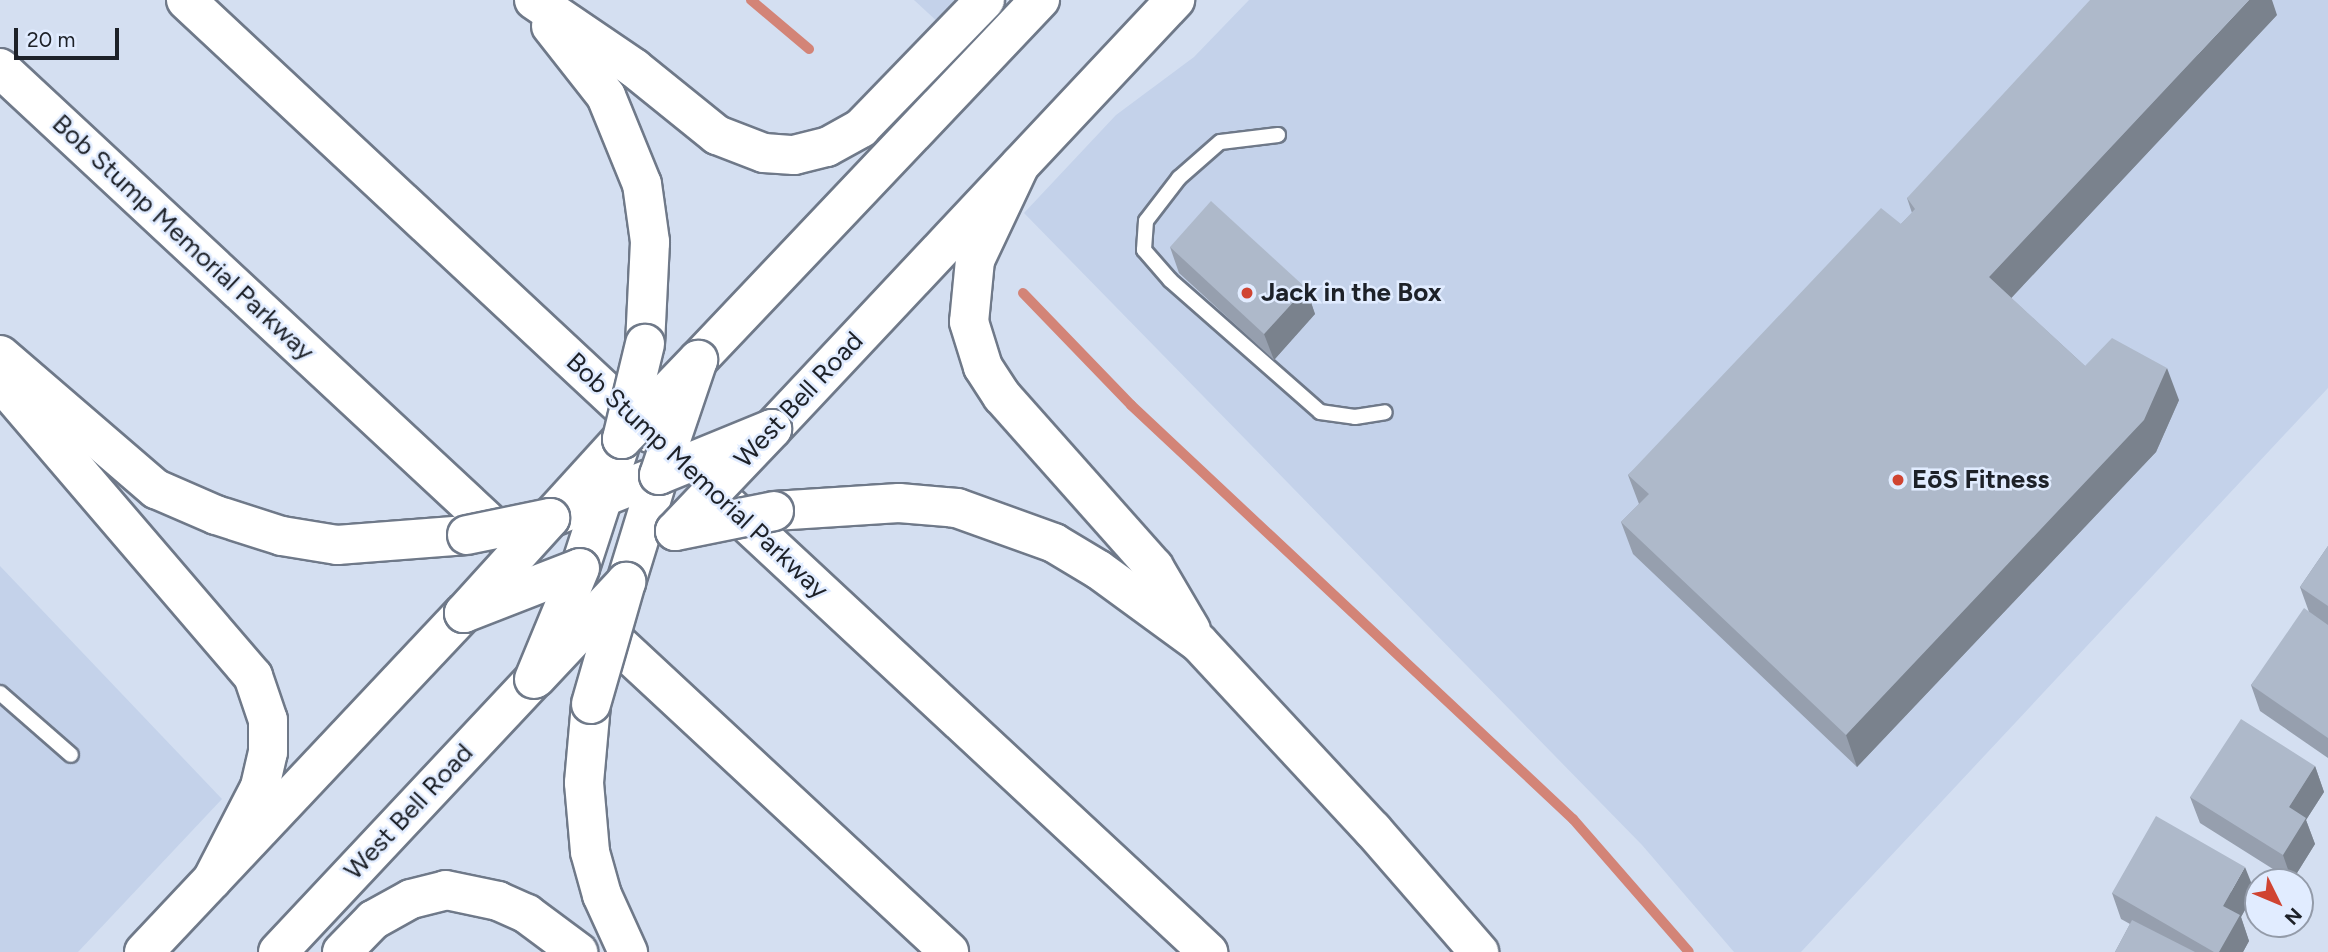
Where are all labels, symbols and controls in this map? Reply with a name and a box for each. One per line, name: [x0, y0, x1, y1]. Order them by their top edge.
scale bar: [18, 14, 122, 58]
text: 20 m: [27, 27, 75, 52]
street label: Bob Stump Memorial Parkway: [46, 108, 320, 368]
place label: Jack in the Box: [1261, 277, 1442, 309]
marker: Jack in the Box: [1239, 285, 1255, 301]
street label: West Bell Road: [728, 326, 870, 474]
street label: Bob Stump Memorial Parkway: [560, 346, 834, 606]
place label: EōS Fitness: [1912, 464, 2049, 496]
marker: EōS Fitness: [1890, 472, 1906, 488]
street label: West Bell Road: [338, 738, 480, 886]
north arrow: [2244, 868, 2314, 938]
text: N: [2280, 903, 2307, 930]

